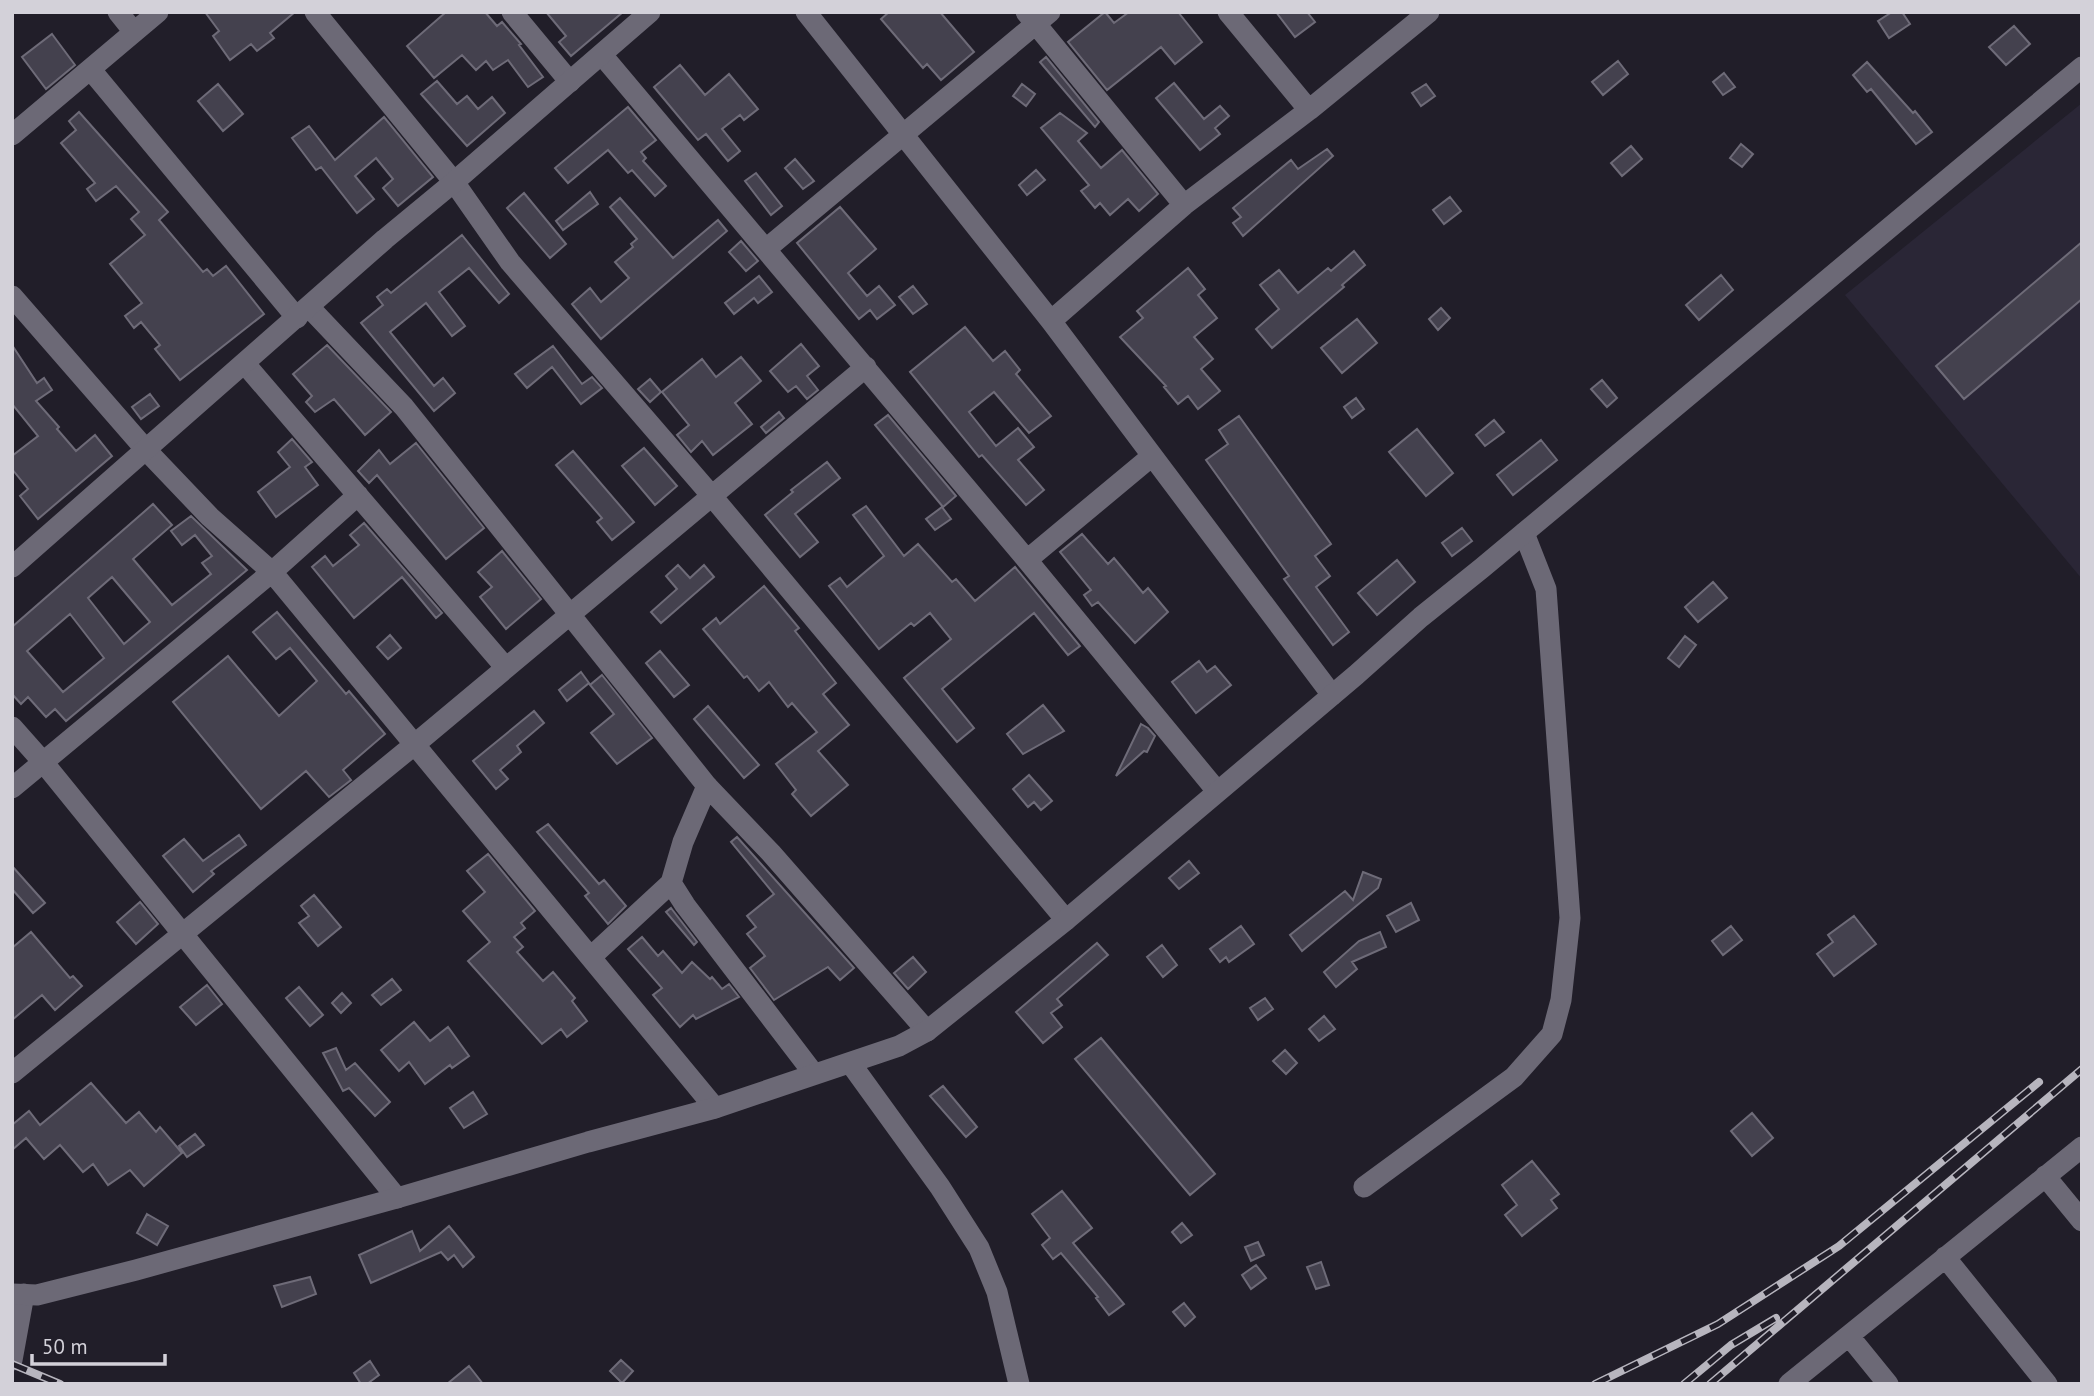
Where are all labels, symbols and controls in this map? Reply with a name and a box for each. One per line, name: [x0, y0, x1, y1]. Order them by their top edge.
scale bar: [32, 1322, 164, 1366]
text: 50 m: [42, 1333, 88, 1360]

